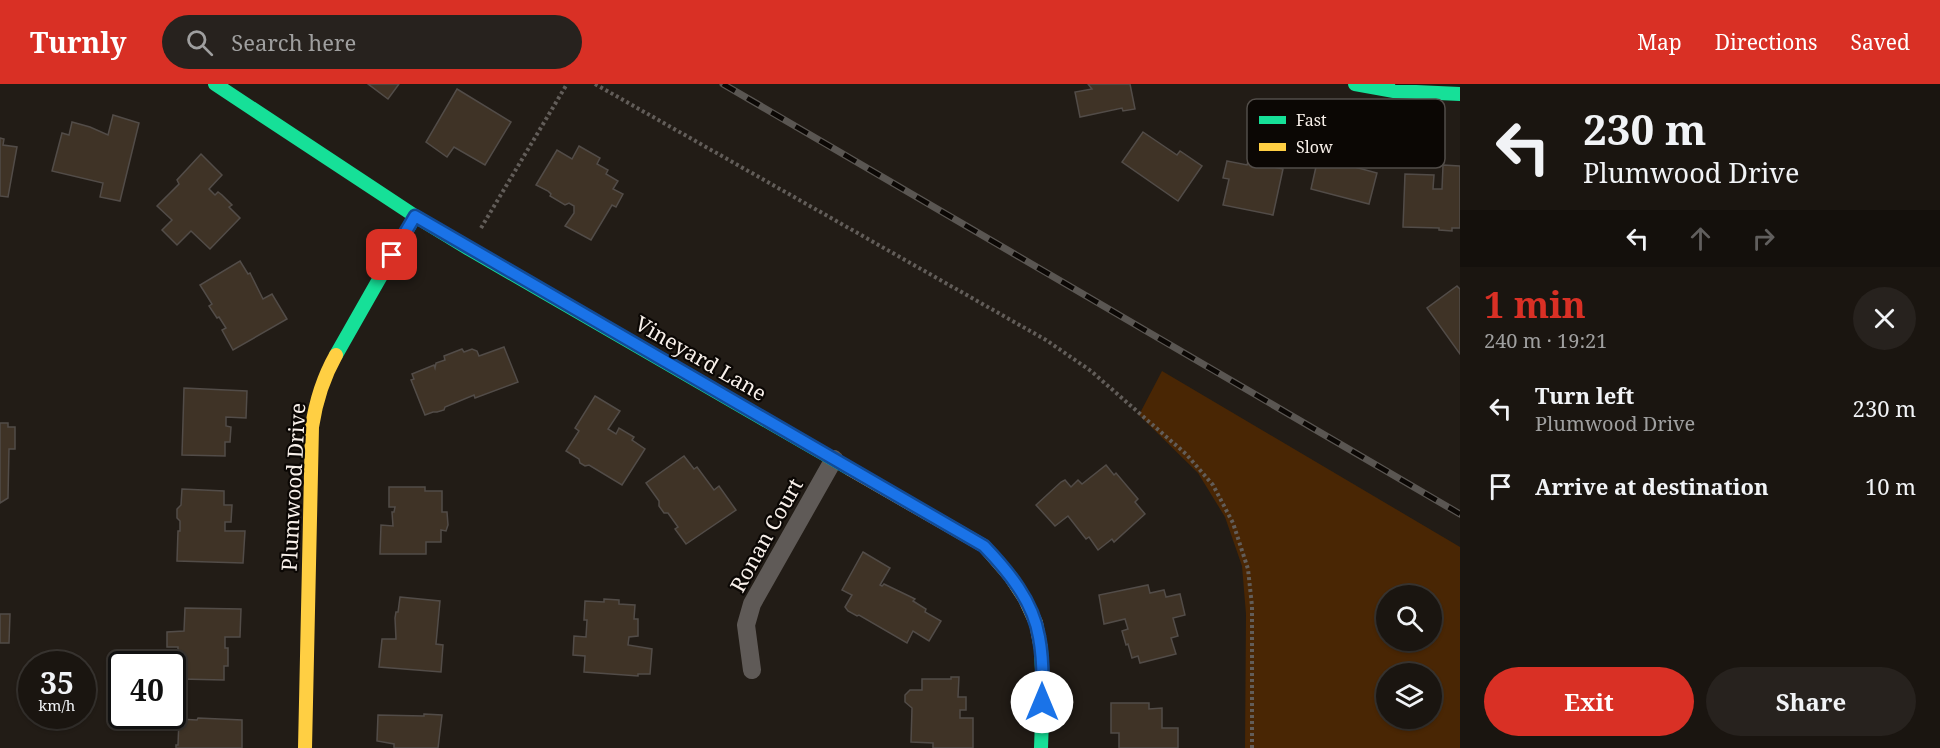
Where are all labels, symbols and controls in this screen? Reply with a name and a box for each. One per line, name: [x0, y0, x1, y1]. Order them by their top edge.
search box: [162, 15, 582, 69]
text: Turnly: [30, 23, 126, 61]
icon: search: [183, 26, 216, 59]
text: Search here: [231, 27, 356, 57]
text: Map: [1637, 28, 1682, 56]
text: Directions: [1715, 28, 1817, 56]
text: Saved: [1850, 28, 1910, 56]
legend: [1247, 99, 1445, 168]
text: 230 m: [1583, 100, 1707, 157]
icon: left: [1484, 108, 1562, 186]
text: Fast: [1296, 109, 1327, 131]
text: Slow: [1296, 136, 1333, 158]
text: Plumwood Drive: [1583, 154, 1799, 191]
icon: left: [1621, 222, 1654, 255]
icon: ahead: [1684, 222, 1717, 255]
icon: right: [1747, 222, 1780, 255]
pin: [366, 229, 417, 280]
icon: arrive: [375, 238, 408, 271]
text: 1 min: [1484, 280, 1586, 329]
button: close: [1853, 287, 1916, 350]
street label: Vineyard Lane: [630, 309, 772, 407]
text: 240 m · 19:21: [1484, 327, 1607, 354]
text: Turn left: [1535, 380, 1634, 410]
icon: left: [1484, 392, 1517, 425]
text: 230 m: [1853, 393, 1916, 423]
street label: Plumwood Drive: [275, 402, 311, 572]
text: Plumwood Drive: [1535, 410, 1695, 437]
icon: arrive: [1484, 470, 1517, 503]
text: Arrive at destination: [1535, 471, 1769, 501]
text: 10 m: [1865, 471, 1916, 501]
street label: Ronan Court: [723, 473, 809, 597]
map controls: [1376, 585, 1442, 729]
button: search: [1376, 585, 1442, 651]
speed limit sign: 40: [108, 651, 186, 729]
text: 35: [40, 662, 74, 703]
button: layers: [1376, 663, 1442, 729]
button: Exit: [1484, 667, 1694, 736]
button: Share: [1706, 667, 1916, 736]
position arrow: [1010, 670, 1074, 734]
text: km/h: [39, 695, 75, 715]

